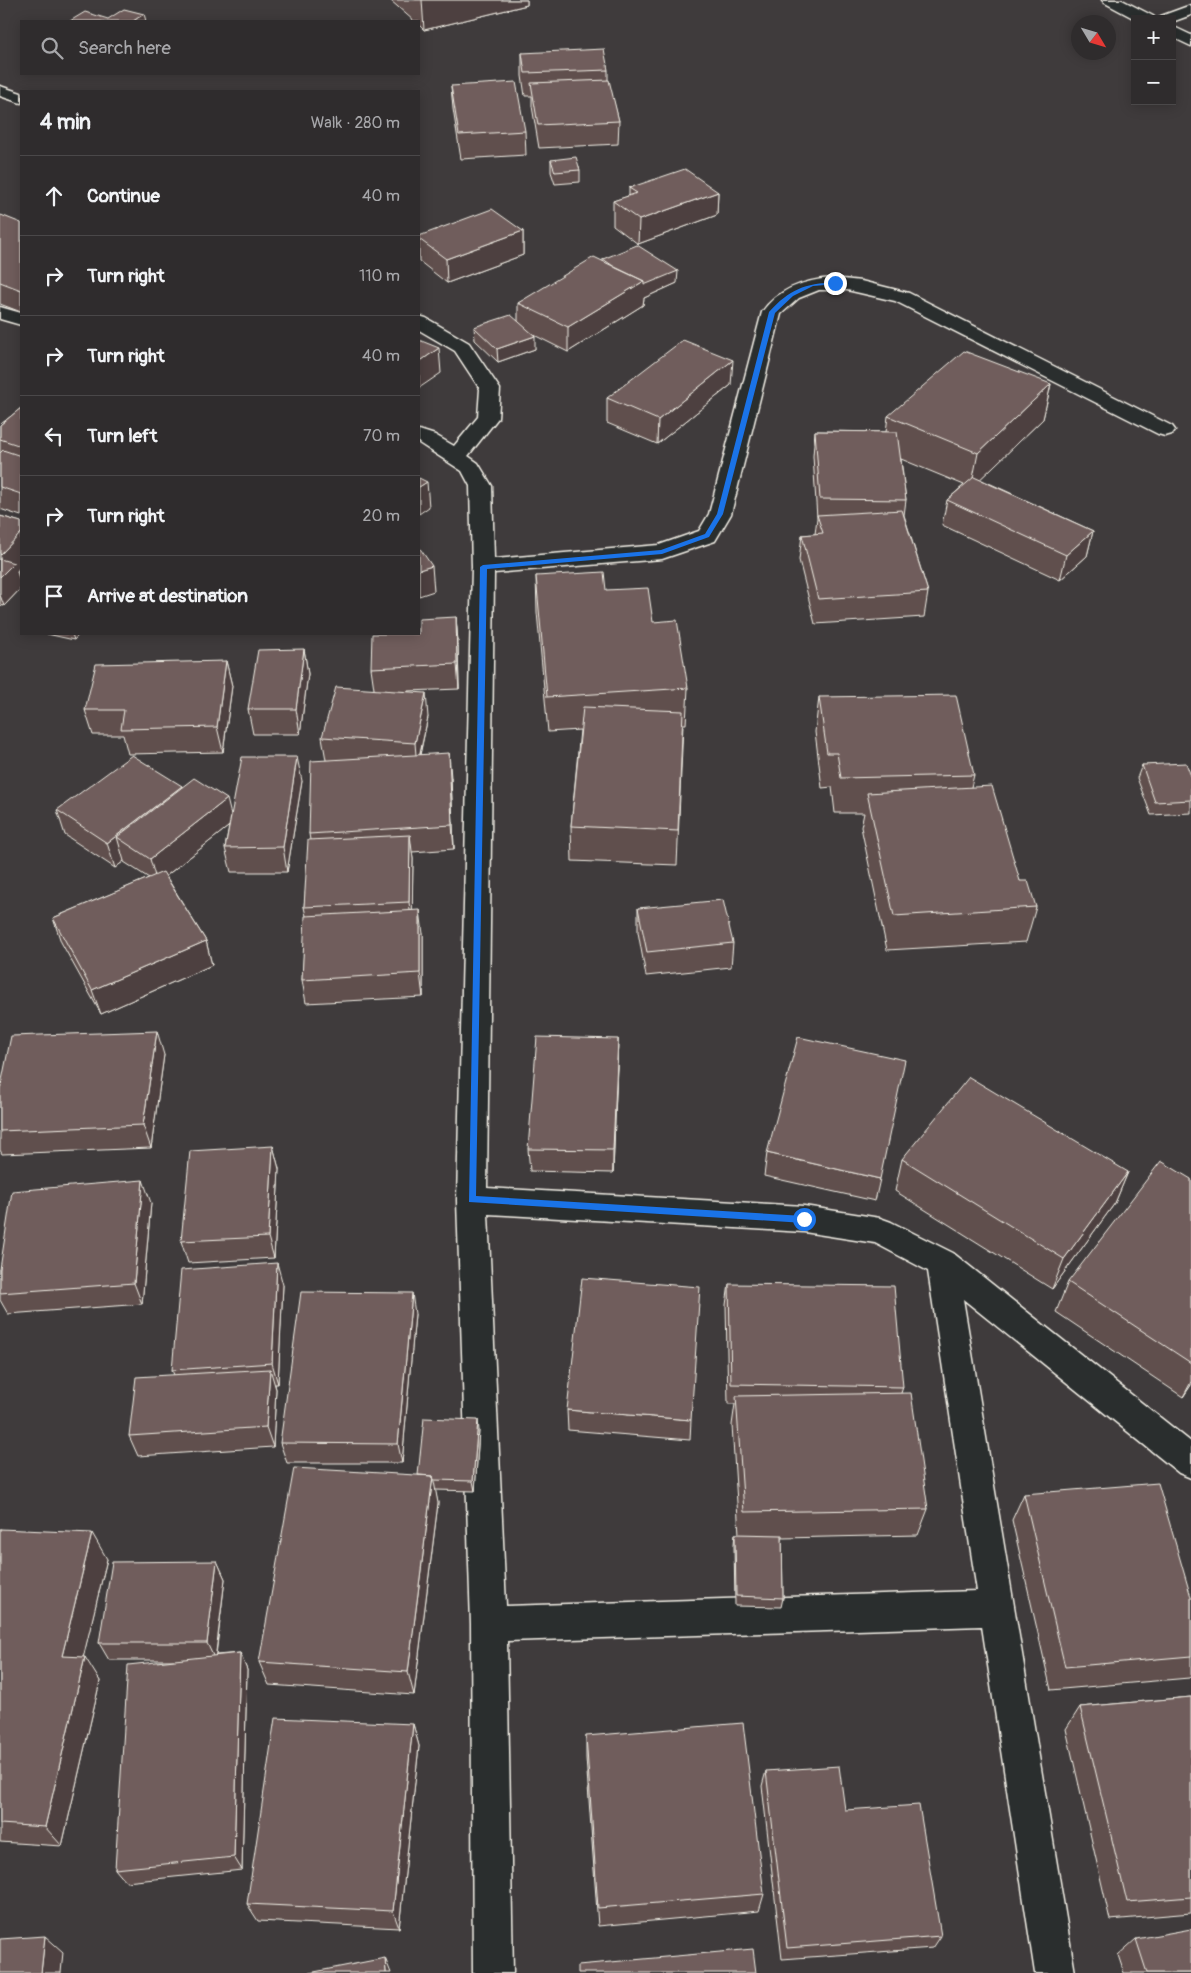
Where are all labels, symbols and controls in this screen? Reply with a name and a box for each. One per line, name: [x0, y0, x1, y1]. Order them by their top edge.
north arrow: [1071, 15, 1116, 60]
map controls: [1131, 15, 1176, 105]
button: +: [1131, 15, 1176, 60]
search box: [20, 20, 420, 75]
icon: search: [38, 34, 66, 62]
text: Search here: [78, 36, 171, 60]
button: −: [1131, 60, 1176, 105]
text: 4 min: [40, 109, 91, 136]
text: Walk · 280 m: [311, 113, 400, 133]
icon: ahead: [40, 182, 68, 210]
text: Continue: [87, 184, 160, 208]
text: 40 m: [362, 186, 400, 206]
icon: right: [40, 262, 68, 290]
text: Turn right: [87, 264, 165, 288]
text: 110 m: [359, 266, 400, 286]
route end: [824, 272, 847, 295]
icon: right: [40, 342, 68, 370]
text: Turn right: [87, 344, 165, 368]
text: 40 m: [362, 346, 400, 366]
icon: left: [40, 422, 68, 450]
text: Turn left: [87, 424, 157, 448]
text: 70 m: [363, 426, 400, 446]
icon: right: [40, 502, 68, 530]
text: Turn right: [87, 504, 165, 528]
text: 20 m: [362, 506, 400, 526]
icon: arrive: [40, 582, 68, 610]
text: Arrive at destination: [87, 584, 248, 608]
route start: [793, 1208, 816, 1231]

